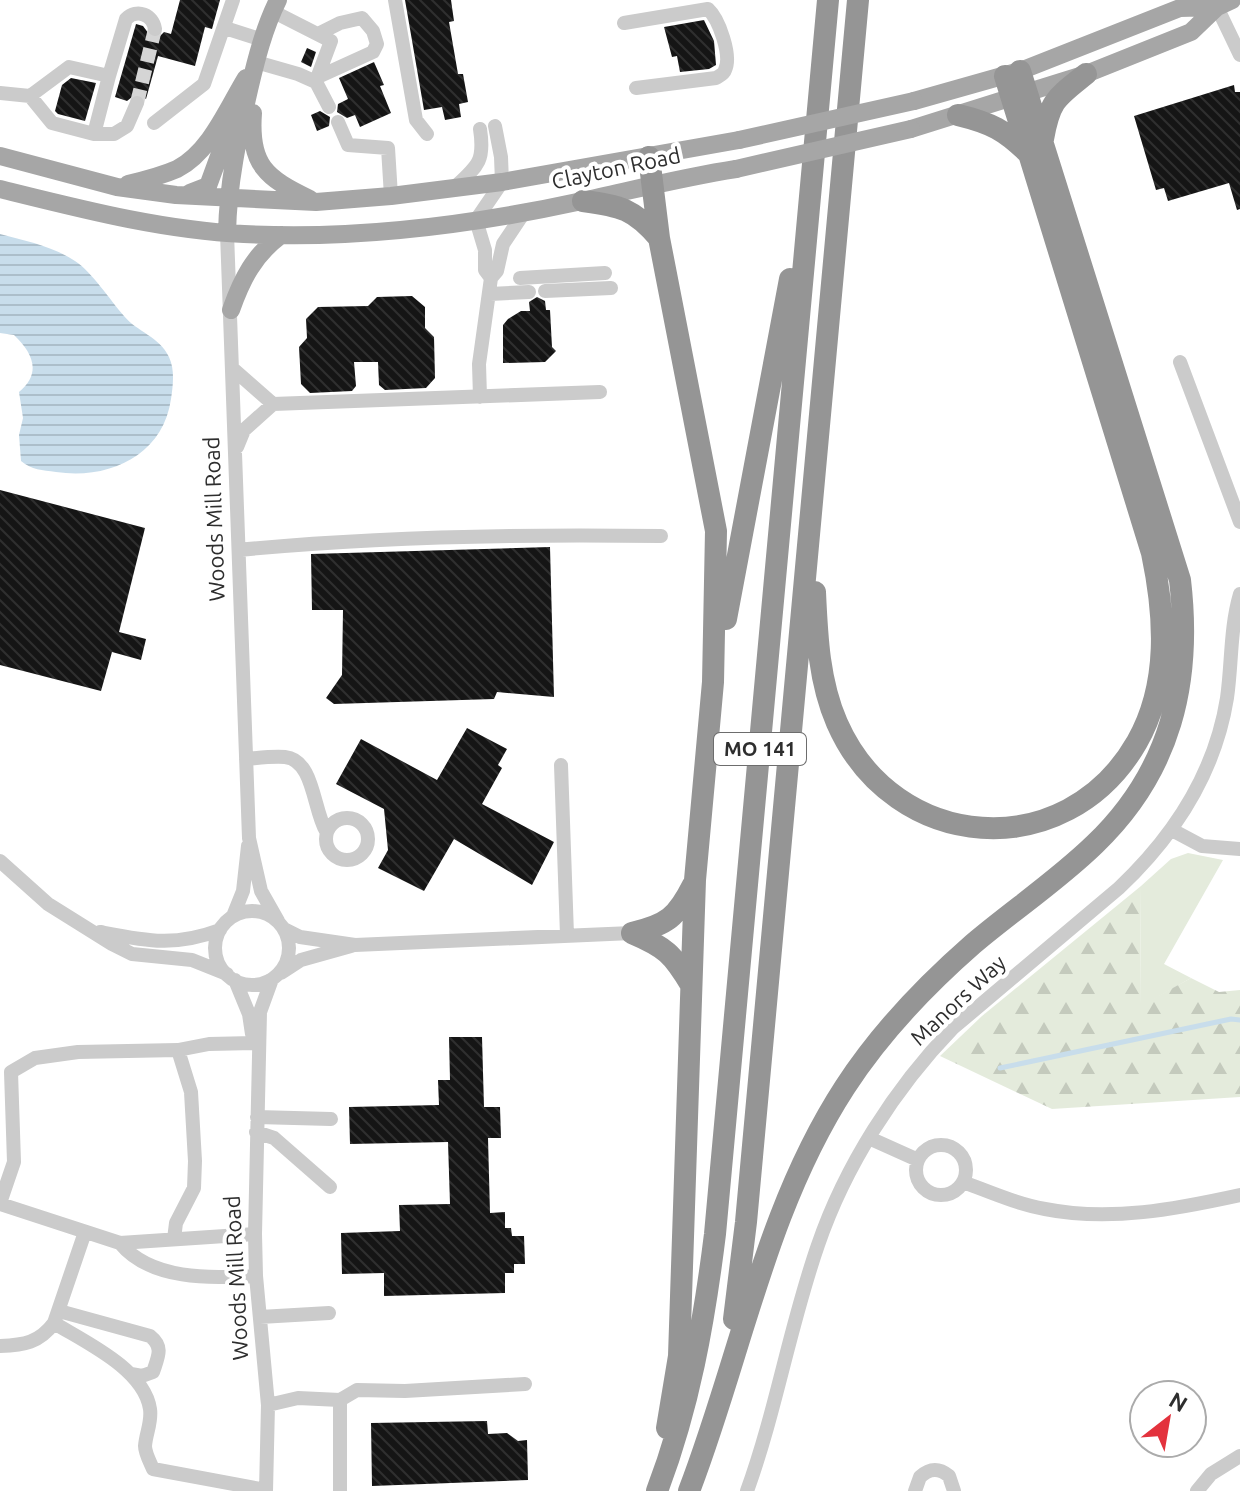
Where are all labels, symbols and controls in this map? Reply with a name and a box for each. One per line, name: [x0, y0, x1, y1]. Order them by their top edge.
street label: Clayton Road: [549, 142, 683, 193]
street label: Woods Mill Road: [198, 436, 229, 602]
road number: MO 141: [714, 733, 806, 765]
street label: Manors Way: [905, 949, 1011, 1050]
street label: Woods Mill Road: [219, 1195, 252, 1361]
north arrow: [1128, 1379, 1208, 1459]
text: N: [1165, 1386, 1192, 1416]

